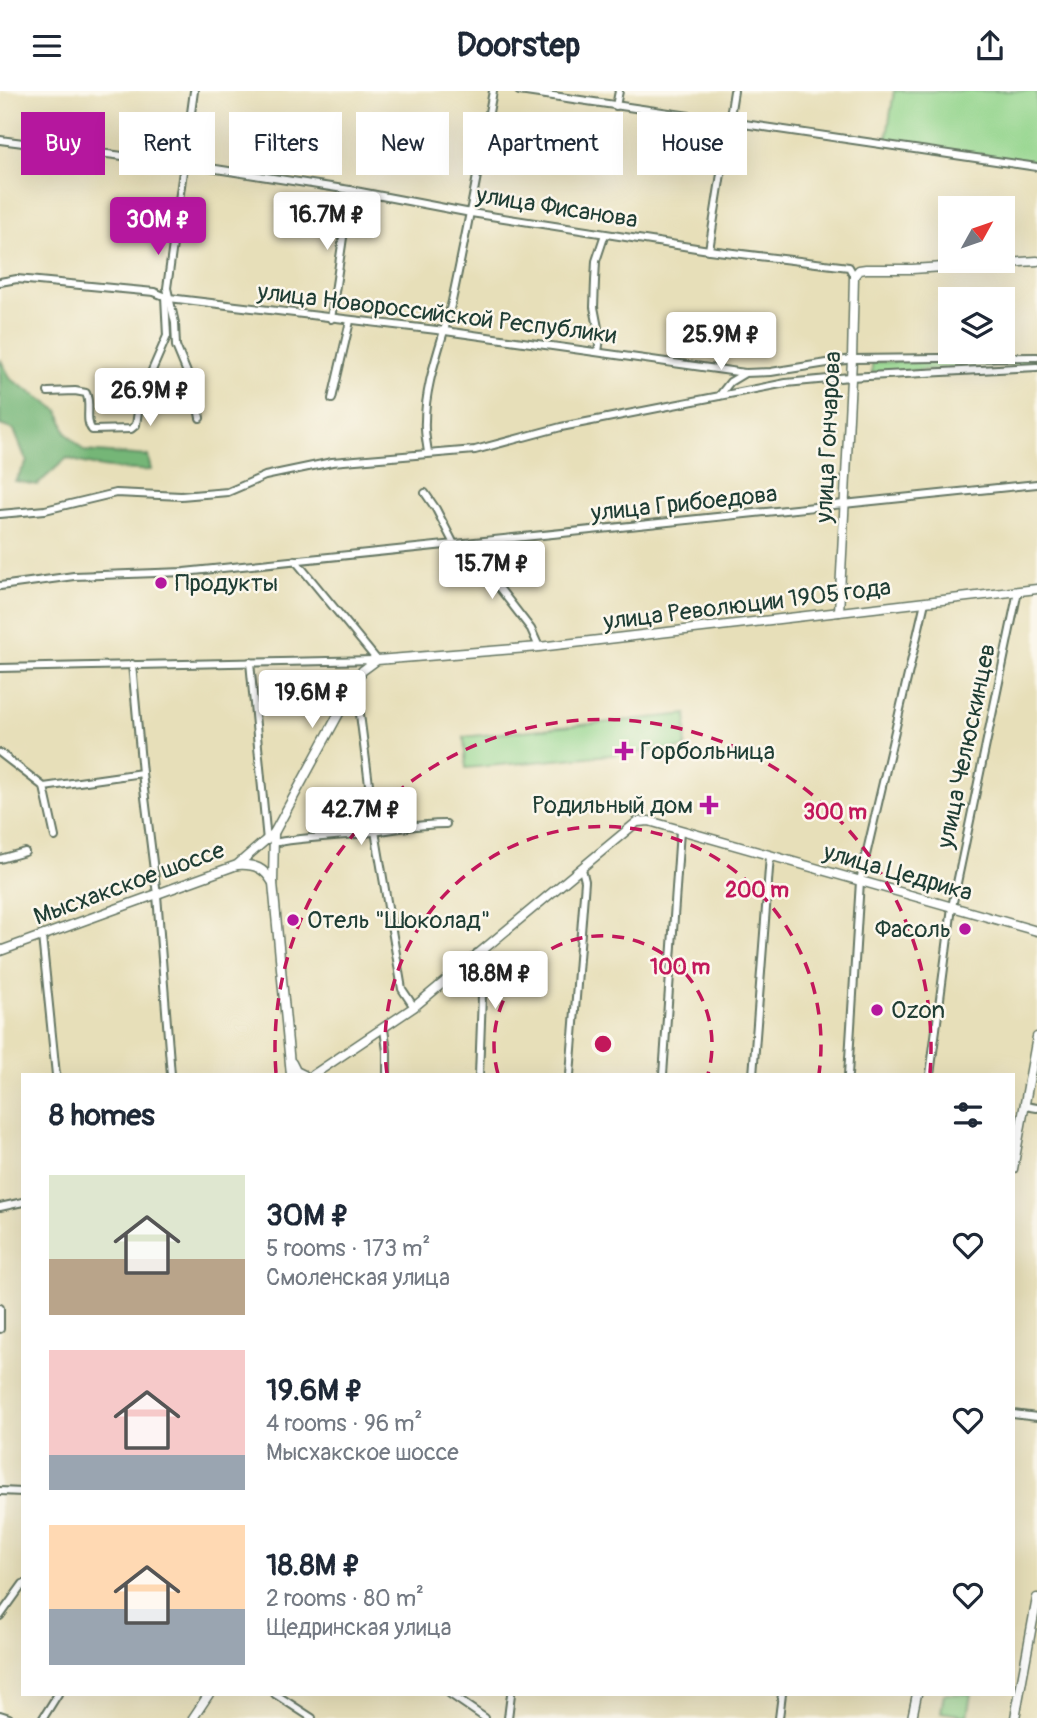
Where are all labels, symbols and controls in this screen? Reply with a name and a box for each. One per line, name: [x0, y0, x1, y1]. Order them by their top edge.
text: Doorstep: [457, 26, 580, 66]
icon: menu: [28, 27, 66, 65]
icon: share: [971, 27, 1009, 65]
chip: Buy: [21, 112, 105, 175]
chip: Rent: [119, 112, 215, 175]
chip: Filters: [229, 112, 342, 175]
chip: New: [356, 112, 449, 175]
chip: Apartment: [463, 112, 623, 175]
chip: House: [637, 112, 747, 175]
street label: улица Фисанова: [473, 180, 640, 235]
pin: 16.7M ₽: [262, 193, 392, 252]
north arrow: [938, 196, 1015, 273]
map controls: [938, 196, 1015, 364]
pin: 30M ₽: [109, 197, 207, 257]
text: 16.7M ₽: [290, 200, 364, 229]
text: 30M ₽: [126, 205, 190, 234]
street label: улица Новороссийской Республики: [255, 277, 618, 350]
button: layers: [938, 287, 1015, 364]
pin: 25.9M ₽: [656, 313, 786, 372]
text: 25.9M ₽: [682, 320, 760, 349]
street label: улица Гончарова: [809, 350, 847, 525]
pin: 26.9M ₽: [85, 369, 215, 428]
text: 26.9M ₽: [111, 376, 189, 405]
street label: улица Грибоедова: [588, 479, 779, 528]
pin: 15.7M ₽: [427, 541, 557, 601]
text: 15.7M ₽: [455, 549, 529, 578]
place label: Продукты: [175, 569, 278, 598]
street label: улица Революции 1905 года: [601, 572, 892, 637]
marker: Продукты: [153, 575, 169, 591]
street label: улица Челюскинцев: [930, 641, 1002, 852]
pin: 19.6M ₽: [247, 671, 377, 730]
text: 19.6M ₽: [275, 678, 349, 707]
place label: Горбольница: [640, 737, 775, 766]
marker: Горбольница: [614, 741, 634, 761]
pin: 42.7M ₽: [296, 787, 426, 847]
place label: Родильный дом: [532, 791, 693, 820]
text: 42.7M ₽: [322, 795, 400, 824]
marker: Родильный дом: [699, 795, 719, 815]
text: 300 m: [803, 799, 867, 826]
street label: Мысхакское шоссе: [30, 835, 229, 931]
street label: улица Цедрика: [819, 837, 976, 908]
text: 200 m: [725, 877, 789, 904]
place label: Отель "Шоколад": [307, 906, 490, 935]
marker: Отель "Шоколад": [285, 912, 301, 928]
place label: Фасоль: [875, 915, 951, 944]
marker: Фасоль: [957, 921, 973, 937]
pin: 18.8M ₽: [430, 951, 560, 1011]
text: 100 m: [650, 954, 710, 981]
text: 18.8M ₽: [459, 959, 531, 988]
place label: Ozon: [891, 996, 945, 1025]
marker: Ozon: [869, 1002, 885, 1018]
centre of rings: [591, 1032, 615, 1056]
icon: filters: [949, 1096, 987, 1134]
text: 8 homes: [49, 1097, 155, 1134]
text: 30M ₽: [266, 1197, 349, 1234]
icon: home: [105, 1203, 189, 1287]
icon: heart: [949, 1226, 987, 1264]
text: 5 rooms · 173 m²: [266, 1234, 430, 1263]
text: Смоленская улица: [266, 1263, 450, 1292]
text: 19.6M ₽: [266, 1372, 363, 1409]
icon: home: [105, 1378, 189, 1462]
icon: heart: [949, 1401, 987, 1439]
text: 4 rooms · 96 m²: [266, 1409, 422, 1438]
text: Мысхакское шоссе: [266, 1438, 459, 1467]
text: 18.8M ₽: [266, 1547, 361, 1584]
icon: home: [105, 1553, 189, 1637]
icon: heart: [949, 1576, 987, 1614]
text: 2 rooms · 80 m²: [266, 1584, 424, 1613]
text: Щедринская улица: [266, 1613, 452, 1642]

